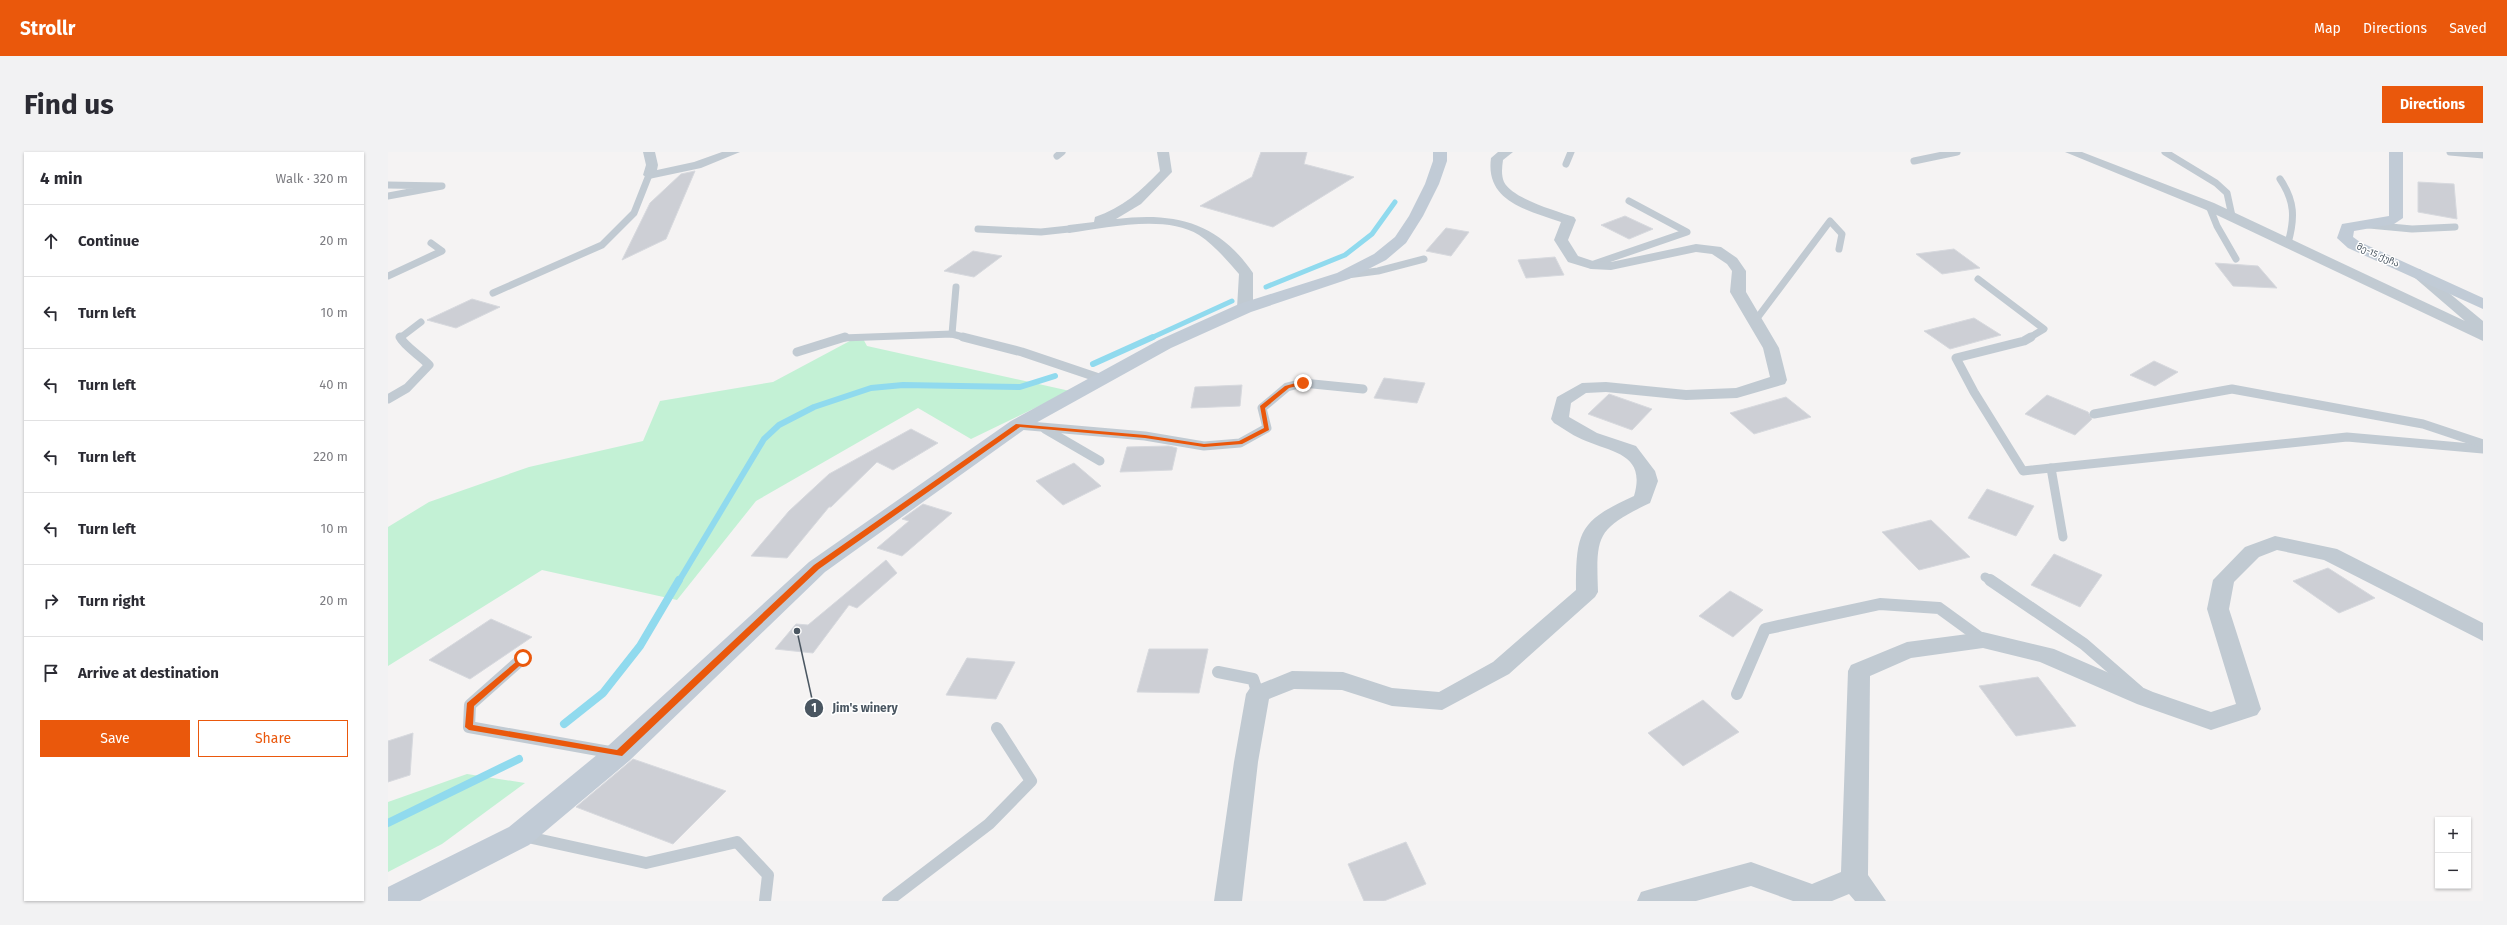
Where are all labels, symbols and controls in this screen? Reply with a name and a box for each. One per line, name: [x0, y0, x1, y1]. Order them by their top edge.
text: Strollr: [20, 17, 75, 40]
text: Map: [2314, 20, 2341, 37]
text: Directions: [2363, 20, 2427, 37]
text: Saved: [2449, 20, 2487, 37]
button: Directions: [2382, 86, 2483, 123]
text: Find us: [24, 88, 114, 121]
text: 4 min: [40, 168, 83, 189]
text: Walk · 320 m: [276, 171, 348, 186]
icon: ahead: [40, 230, 62, 252]
text: Continue: [78, 232, 139, 250]
text: 20 m: [320, 233, 348, 248]
street label: მე-15 ქუჩა: [2355, 241, 2401, 269]
icon: left: [40, 302, 62, 324]
text: Turn left: [78, 304, 136, 322]
text: 10 m: [321, 305, 348, 320]
icon: left: [40, 374, 62, 396]
route end: [1294, 374, 1312, 392]
text: Turn left: [78, 376, 136, 394]
text: 40 m: [319, 377, 348, 392]
icon: left: [40, 446, 62, 468]
text: Turn left: [78, 448, 136, 466]
text: 220 m: [313, 449, 348, 464]
icon: left: [40, 518, 62, 540]
text: Turn left: [78, 520, 136, 538]
text: 10 m: [321, 521, 348, 536]
icon: right: [40, 590, 62, 612]
text: Turn right: [78, 592, 145, 610]
text: 20 m: [320, 593, 348, 608]
route start: [514, 649, 532, 667]
icon: arrive: [40, 662, 62, 684]
text: Arrive at destination: [78, 664, 219, 682]
callout: Jim's winery: [804, 696, 906, 720]
text: 1: [811, 701, 817, 715]
text: Jim's winery: [831, 701, 899, 715]
button: Save: [40, 720, 190, 757]
button: Share: [198, 720, 348, 757]
map controls: [2435, 817, 2471, 889]
button: +: [2435, 817, 2471, 853]
button: −: [2435, 853, 2471, 889]

